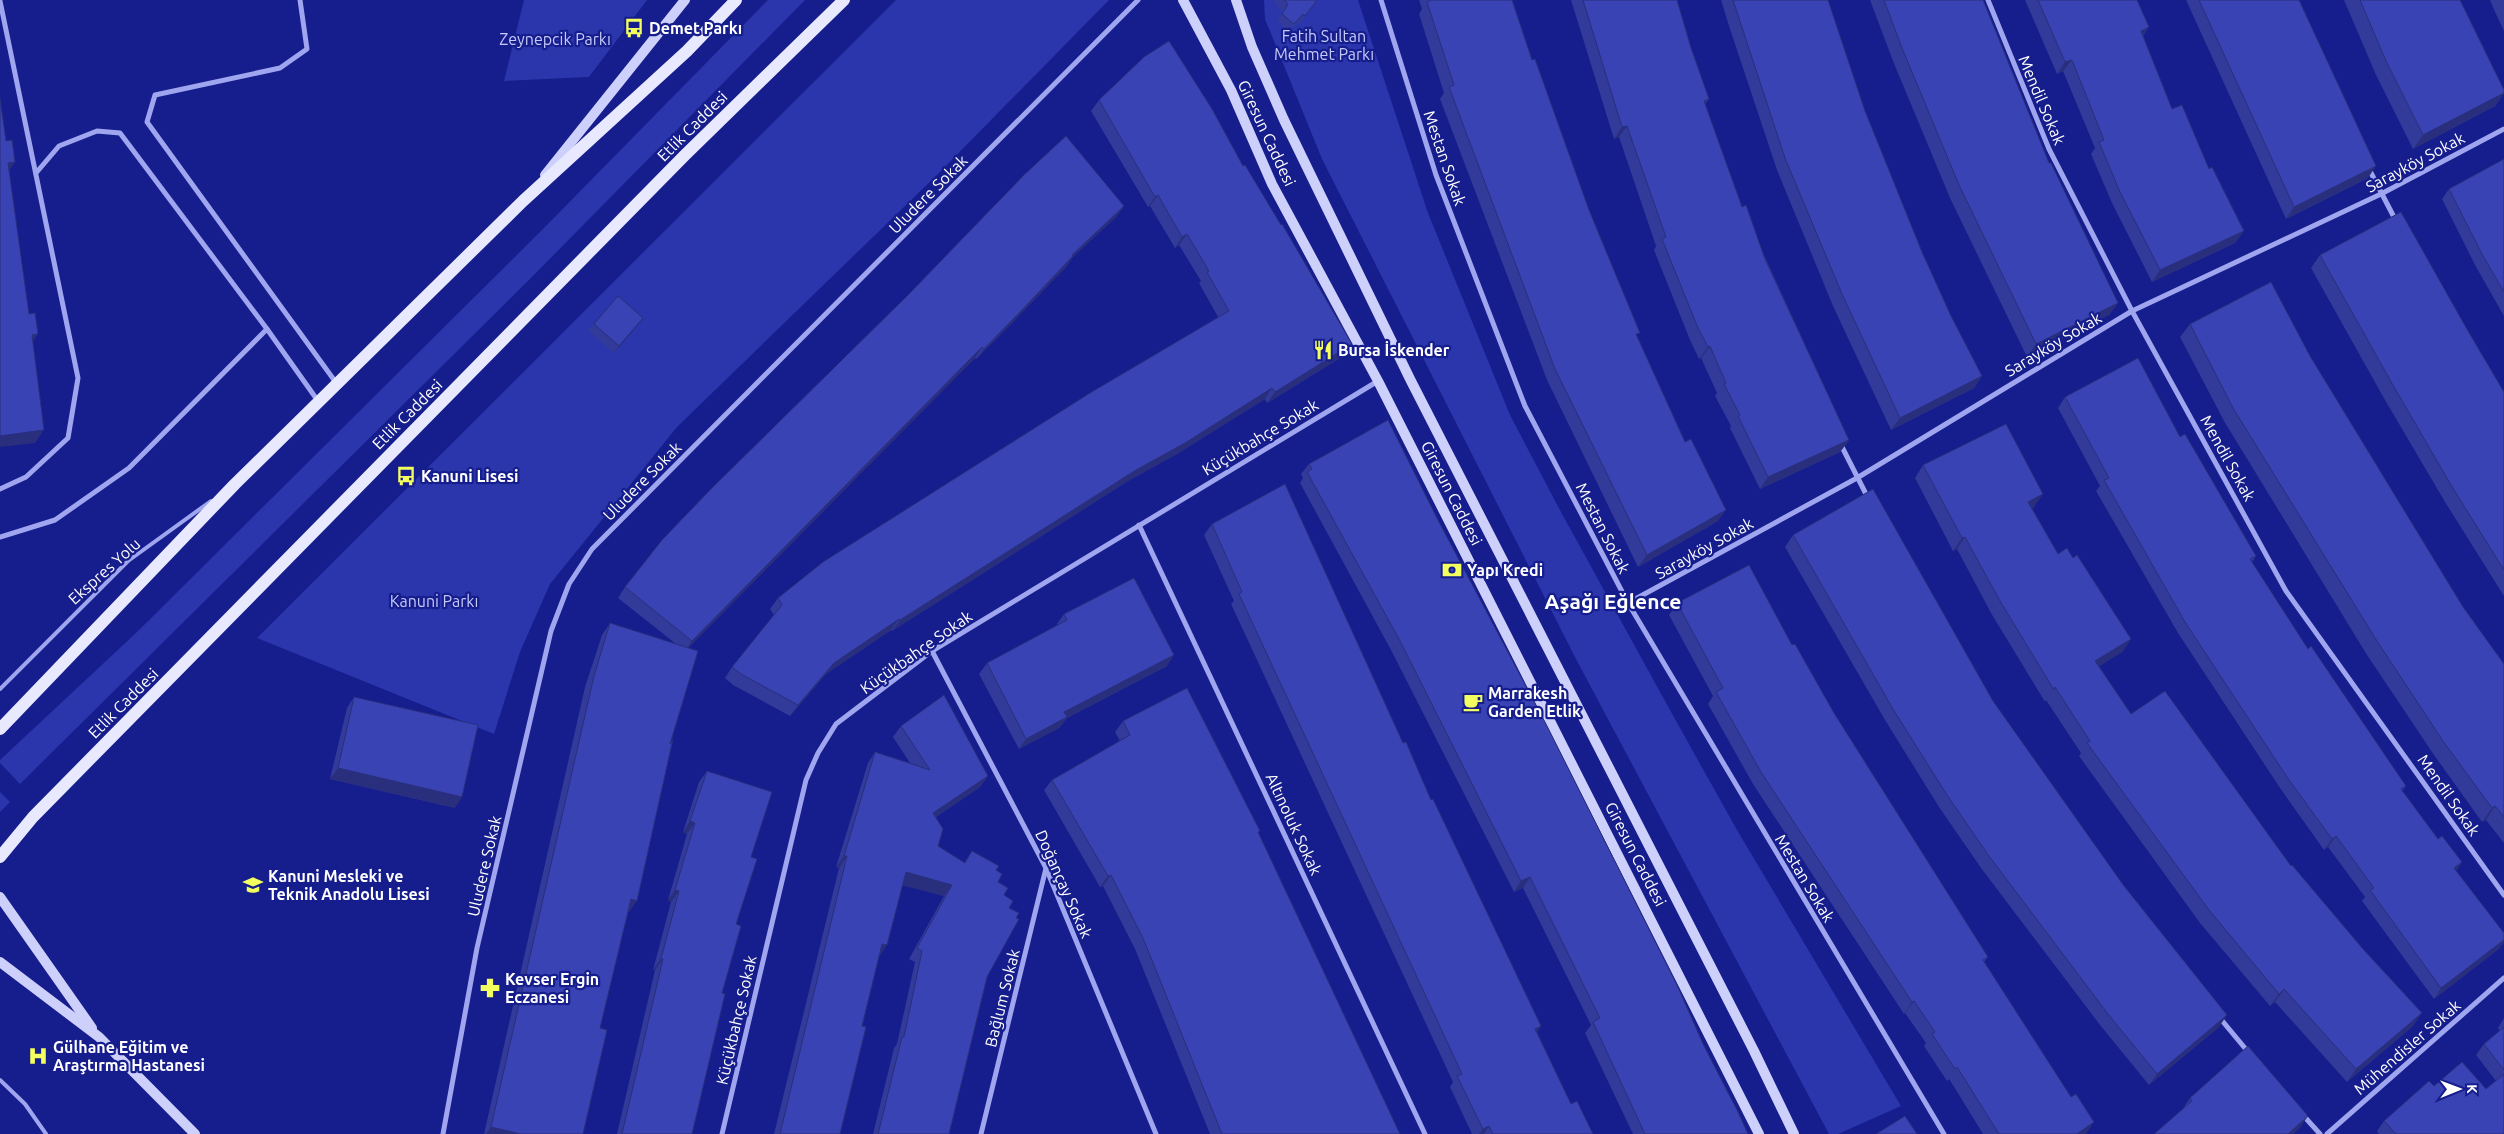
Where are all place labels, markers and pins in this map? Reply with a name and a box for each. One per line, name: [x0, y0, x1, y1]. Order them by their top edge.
bus stop icon: Demet Parkı: [623, 17, 645, 39]
place label: Demet Parkı: [649, 19, 742, 37]
restaurant icon: Bursa İskender: [1312, 339, 1334, 361]
place label: Bursa İskender: [1338, 341, 1450, 359]
bus stop icon: Kanuni Lisesi: [395, 465, 417, 487]
place label: Kanuni Lisesi: [421, 467, 519, 485]
bank icon: Yapı Kredi: [1441, 559, 1463, 581]
place label: Yapı Kredi: [1467, 561, 1543, 579]
place label: Marrakesh Garden Etlik: [1488, 684, 1581, 720]
cafe icon: Marrakesh Garden Etlik: [1462, 691, 1484, 713]
place label: Kanuni Mesleki ve Teknik Anadolu Lisesi: [268, 867, 430, 903]
school or university icon: Kanuni Mesleki ve Teknik Anadolu Lisesi: [242, 874, 264, 896]
place label: Kevser Ergin Eczanesi: [505, 970, 599, 1006]
pharmacy icon: Kevser Ergin Eczanesi: [479, 977, 501, 999]
place label: Gülhane Eğitim ve Araştırma Hastanesi: [53, 1038, 205, 1075]
hospital icon: Gülhane Eğitim ve Araştırma Hastanesi: [27, 1045, 49, 1067]

